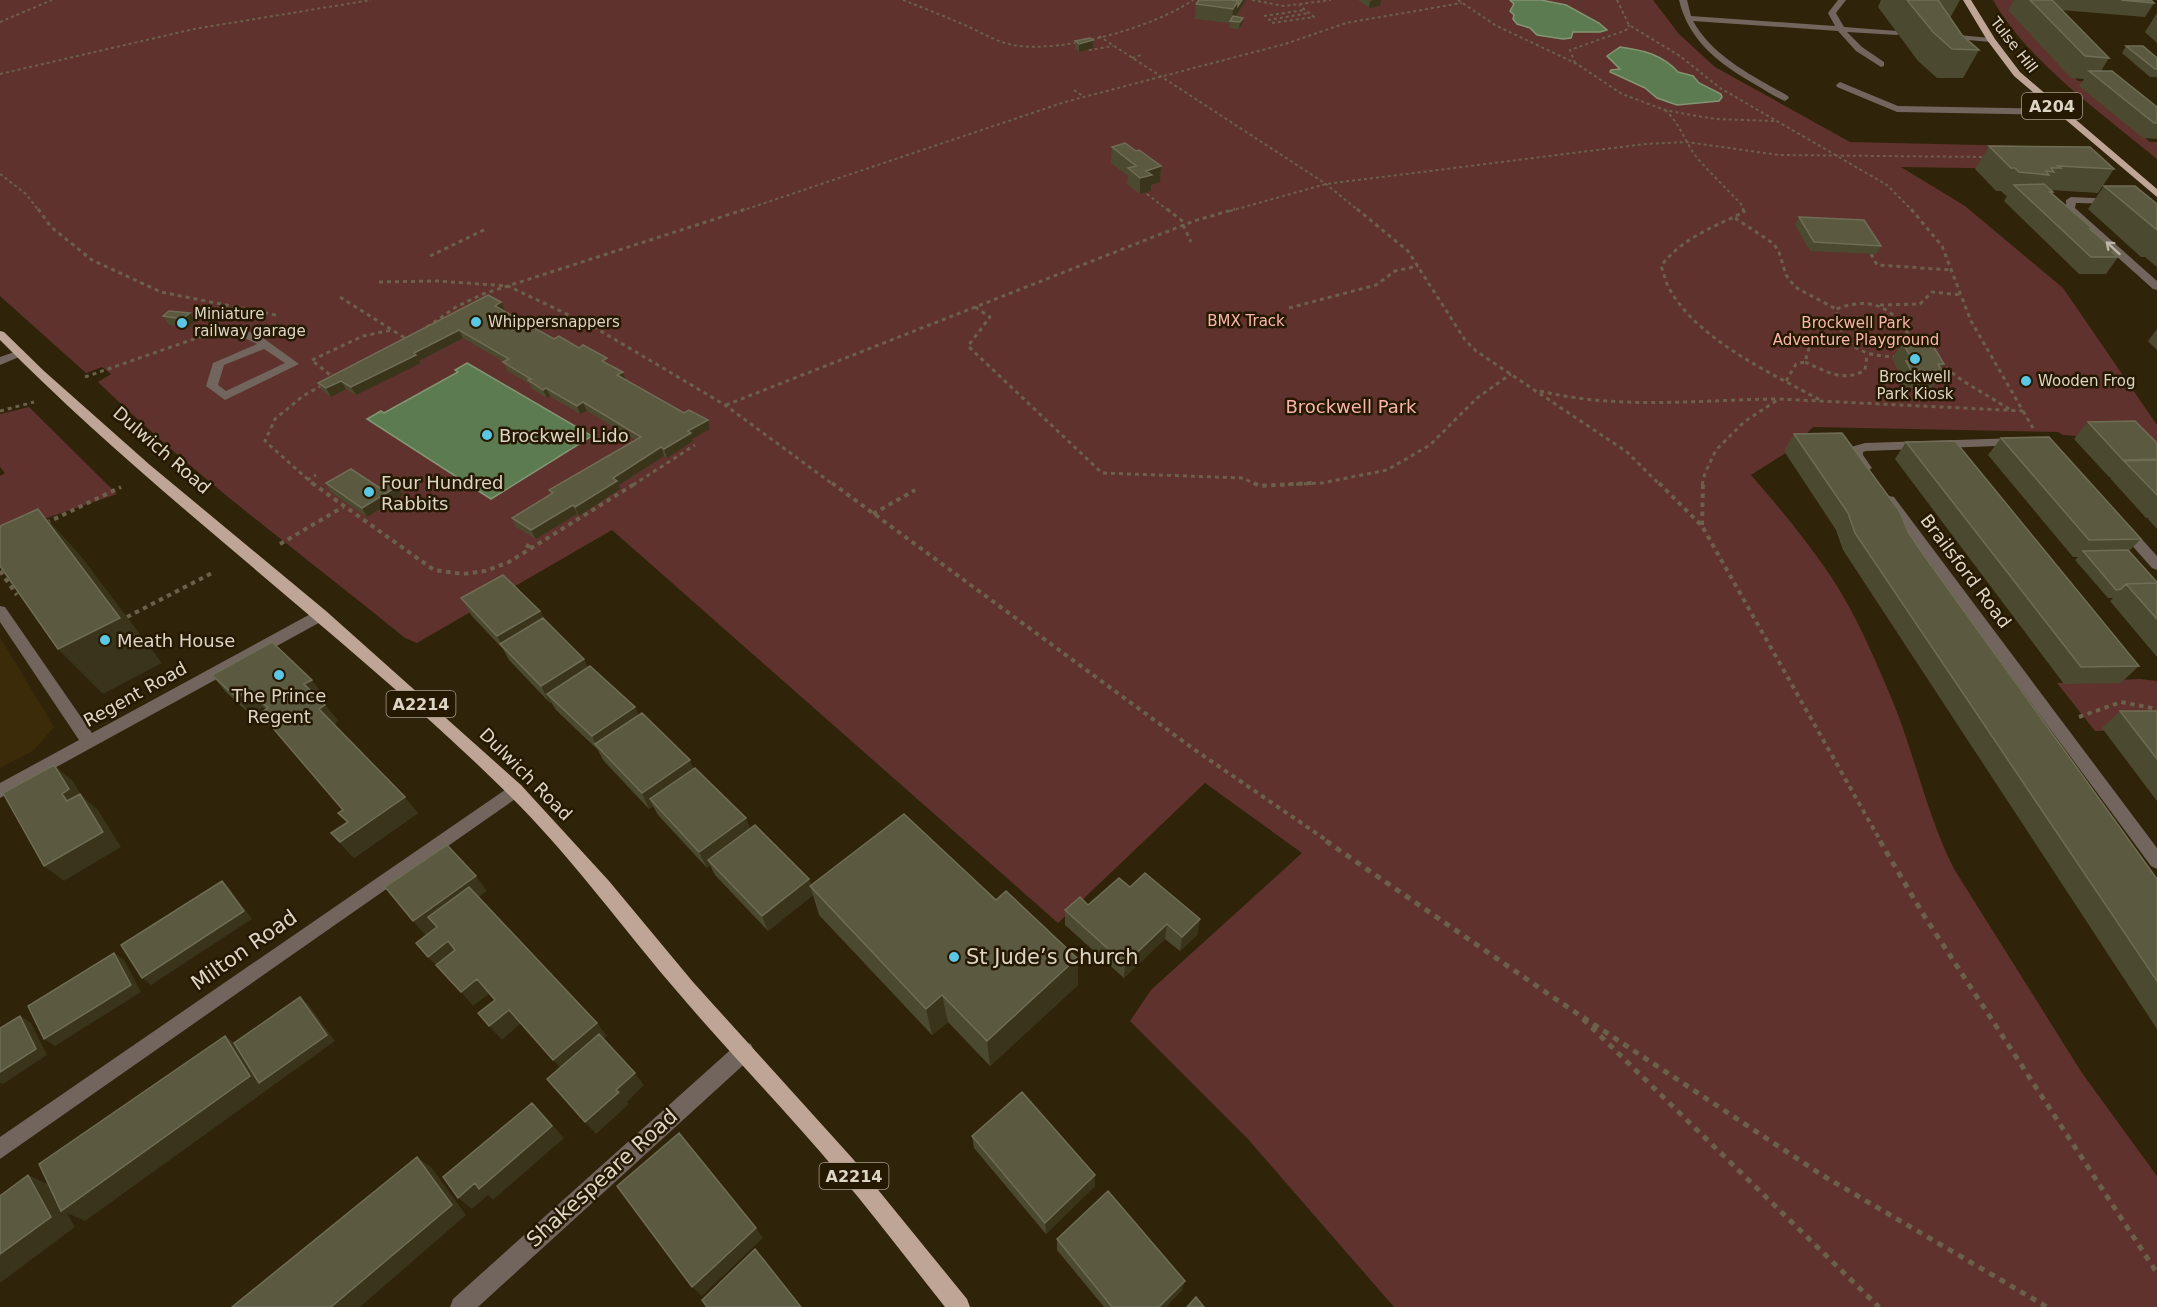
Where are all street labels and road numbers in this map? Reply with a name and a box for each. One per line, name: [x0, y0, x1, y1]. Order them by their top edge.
street label: Tulse Hill: [1986, 13, 2041, 77]
road number: A204: [2022, 93, 2082, 119]
street label: Dulwich Road: [109, 402, 215, 498]
street label: Brailsford Road: [1916, 510, 2016, 632]
street label: Regent Road: [80, 657, 190, 731]
road number: A2214: [386, 691, 456, 717]
street label: Dulwich Road: [475, 723, 577, 825]
street label: Milton Road: [187, 905, 301, 995]
street label: Shakespeare Road: [522, 1104, 682, 1252]
road number: A2214: [820, 1163, 888, 1189]

